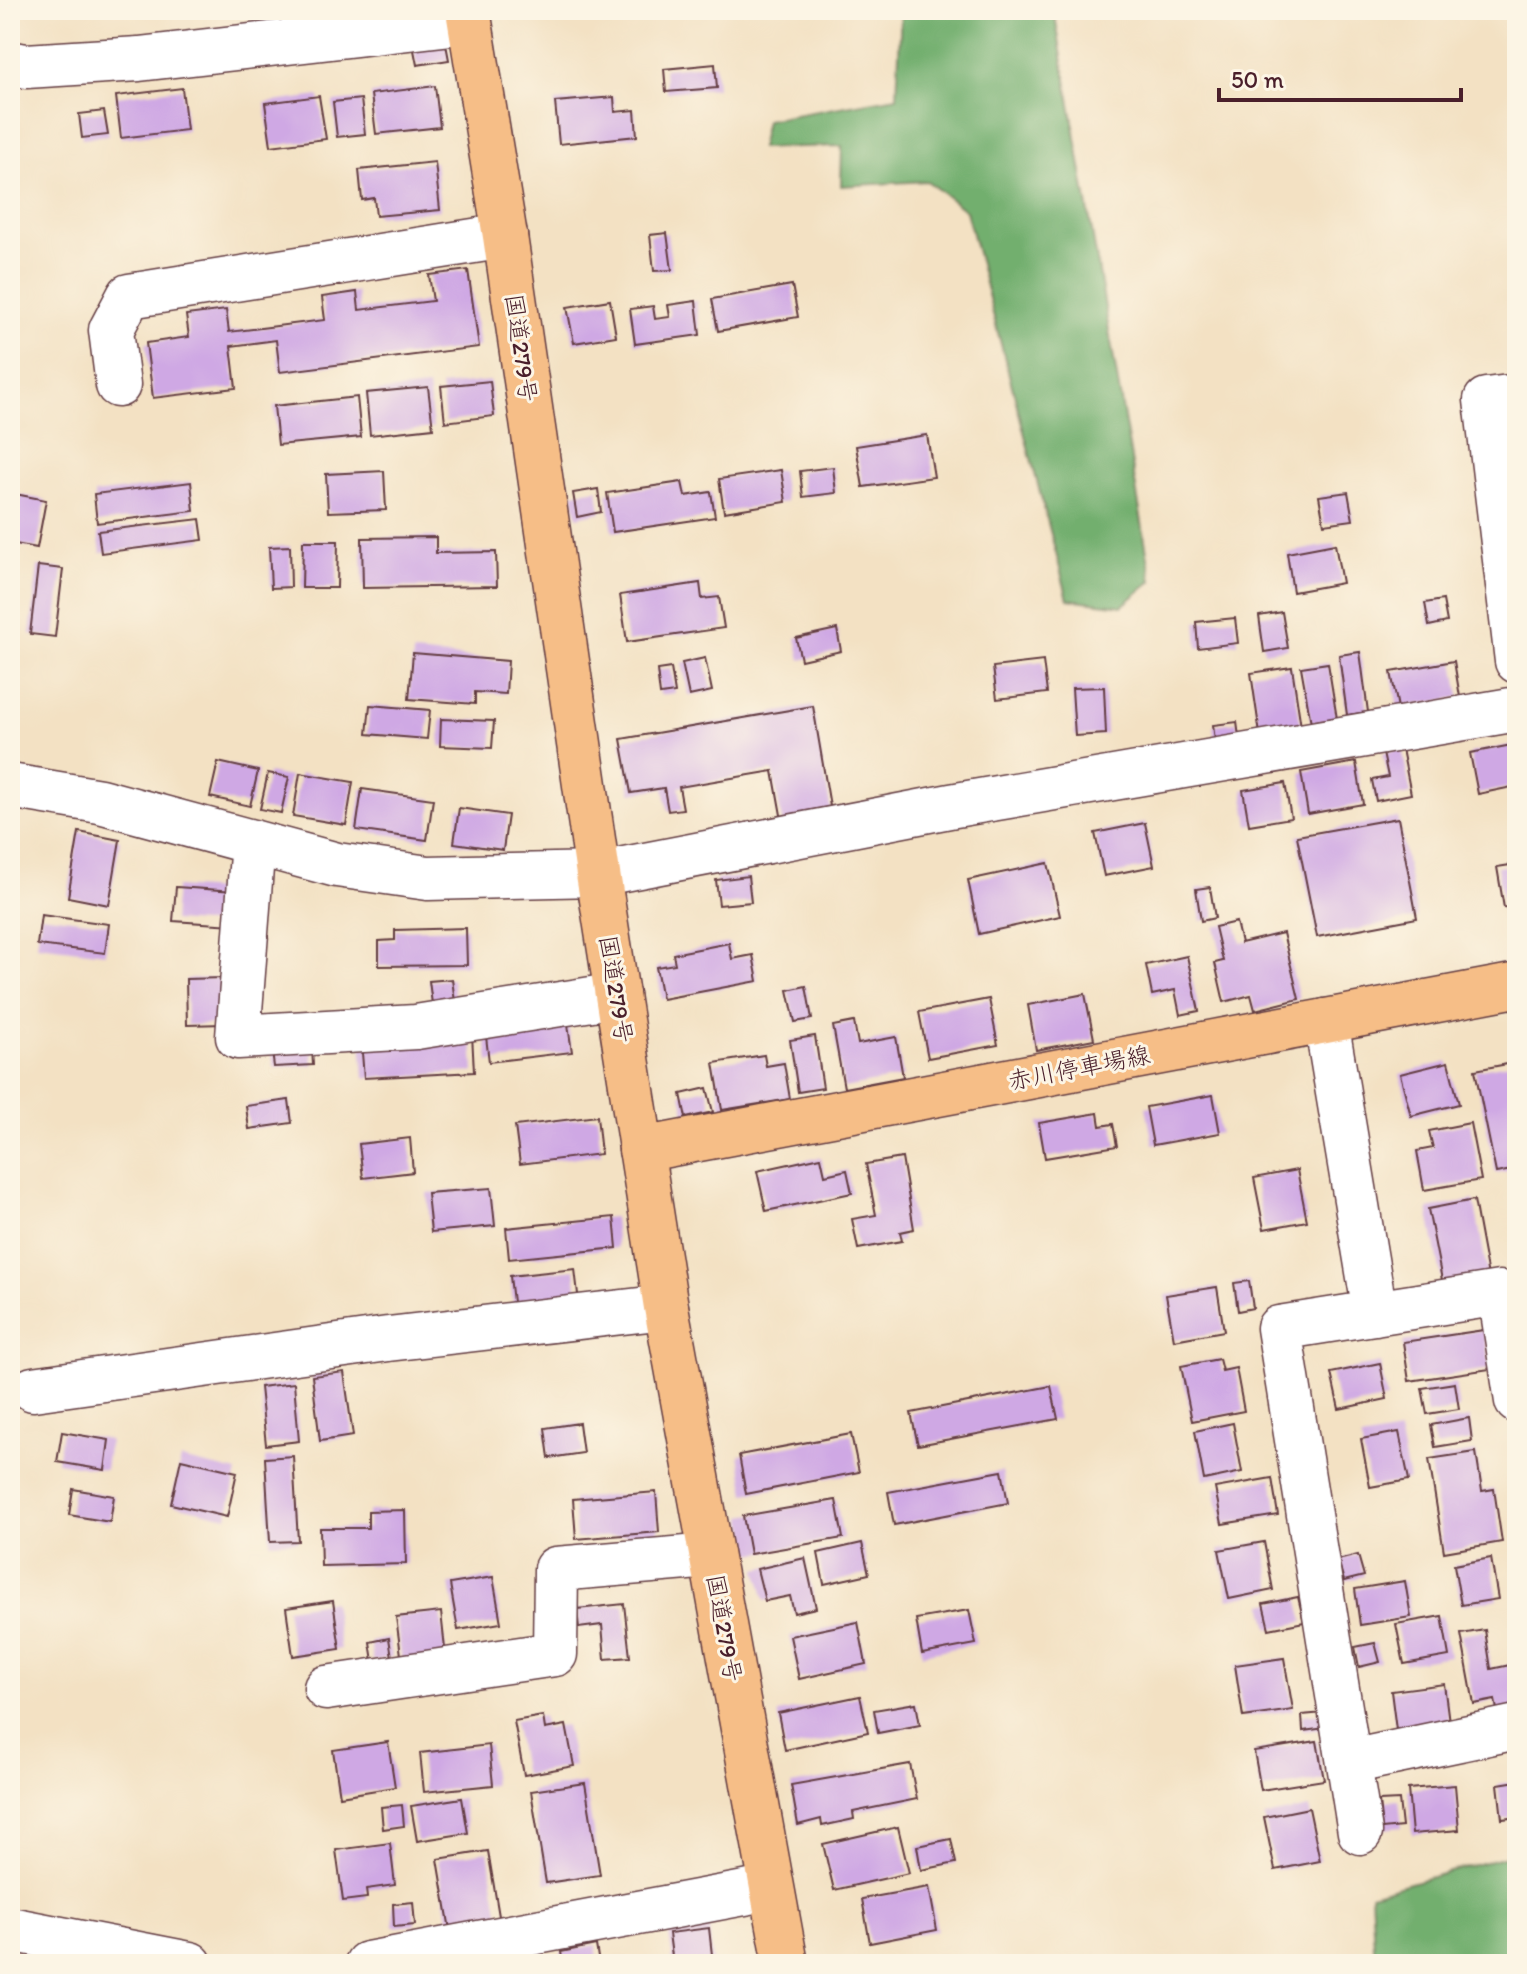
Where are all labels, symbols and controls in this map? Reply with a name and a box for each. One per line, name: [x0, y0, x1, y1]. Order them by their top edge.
scale bar: [1219, 52, 1461, 102]
text: 50 m: [1231, 65, 1284, 94]
street label: 国道279号: [500, 292, 543, 404]
street label: 国道279号: [594, 933, 639, 1045]
street label: 赤川停車場線: [1005, 1040, 1152, 1095]
street label: 国道279号: [701, 1572, 748, 1684]

